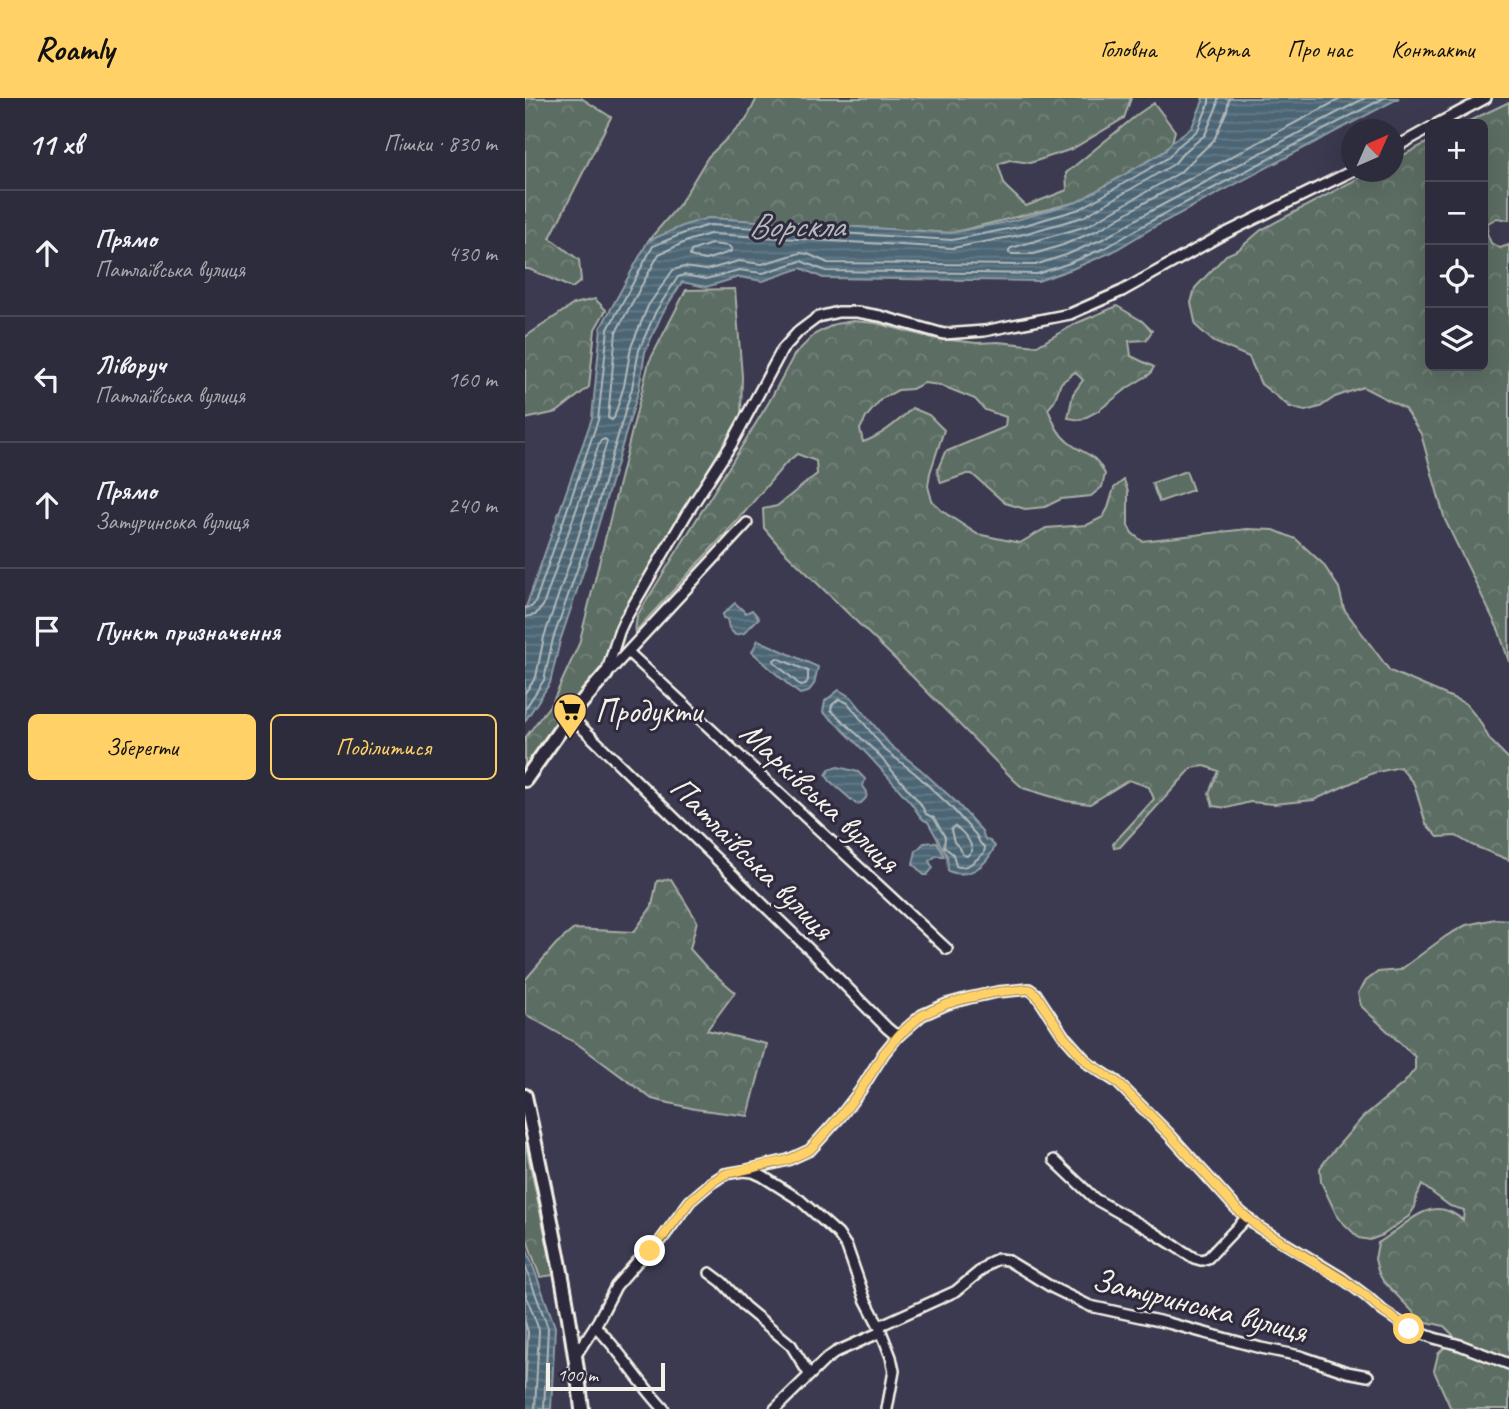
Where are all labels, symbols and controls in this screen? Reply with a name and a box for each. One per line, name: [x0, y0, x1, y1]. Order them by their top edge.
text: Roamly: [35, 28, 114, 70]
text: Головна: [1100, 34, 1156, 64]
text: Карта: [1194, 34, 1249, 64]
text: Про нас: [1287, 34, 1353, 64]
text: Контакти: [1391, 34, 1474, 64]
north arrow: [1341, 119, 1404, 182]
map controls: [1425, 119, 1488, 371]
button: +: [1425, 119, 1488, 182]
text: 11 хв: [28, 125, 82, 163]
text: Пішки · 830 m: [383, 129, 497, 158]
button: −: [1425, 182, 1488, 245]
water label: Ворскла: [748, 203, 847, 248]
text: Прямо: [95, 222, 157, 255]
icon: ahead: [28, 234, 66, 272]
text: 430 m: [448, 239, 497, 268]
button: locate: [1425, 245, 1488, 308]
text: Патлаївська вулиця: [95, 255, 245, 284]
button: layers: [1425, 308, 1488, 371]
text: Ліворуч: [95, 348, 166, 381]
icon: left: [28, 360, 66, 398]
text: 160 m: [448, 365, 497, 394]
text: Патлаївська вулиця: [95, 381, 245, 410]
text: Прямо: [95, 474, 157, 507]
icon: ahead: [28, 486, 66, 524]
text: 240 m: [448, 491, 497, 520]
text: Затуринська вулиця: [95, 507, 249, 536]
icon: arrive: [28, 612, 66, 650]
text: Пункт призначення: [95, 615, 280, 648]
place label: Продукти: [595, 690, 705, 732]
supermarket icon: Продукти: [551, 691, 589, 740]
street label: Марківська вулиця: [731, 712, 910, 882]
button: Зберегти: [28, 714, 256, 780]
button: Поділитися: [270, 714, 497, 780]
street label: Патлаївська вулиця: [661, 767, 844, 949]
route end: [634, 1235, 665, 1266]
street label: Затуринська вулиця: [1088, 1258, 1313, 1352]
route start: [1393, 1313, 1424, 1344]
scale bar: [546, 1360, 665, 1392]
text: 100 m: [557, 1363, 598, 1387]

